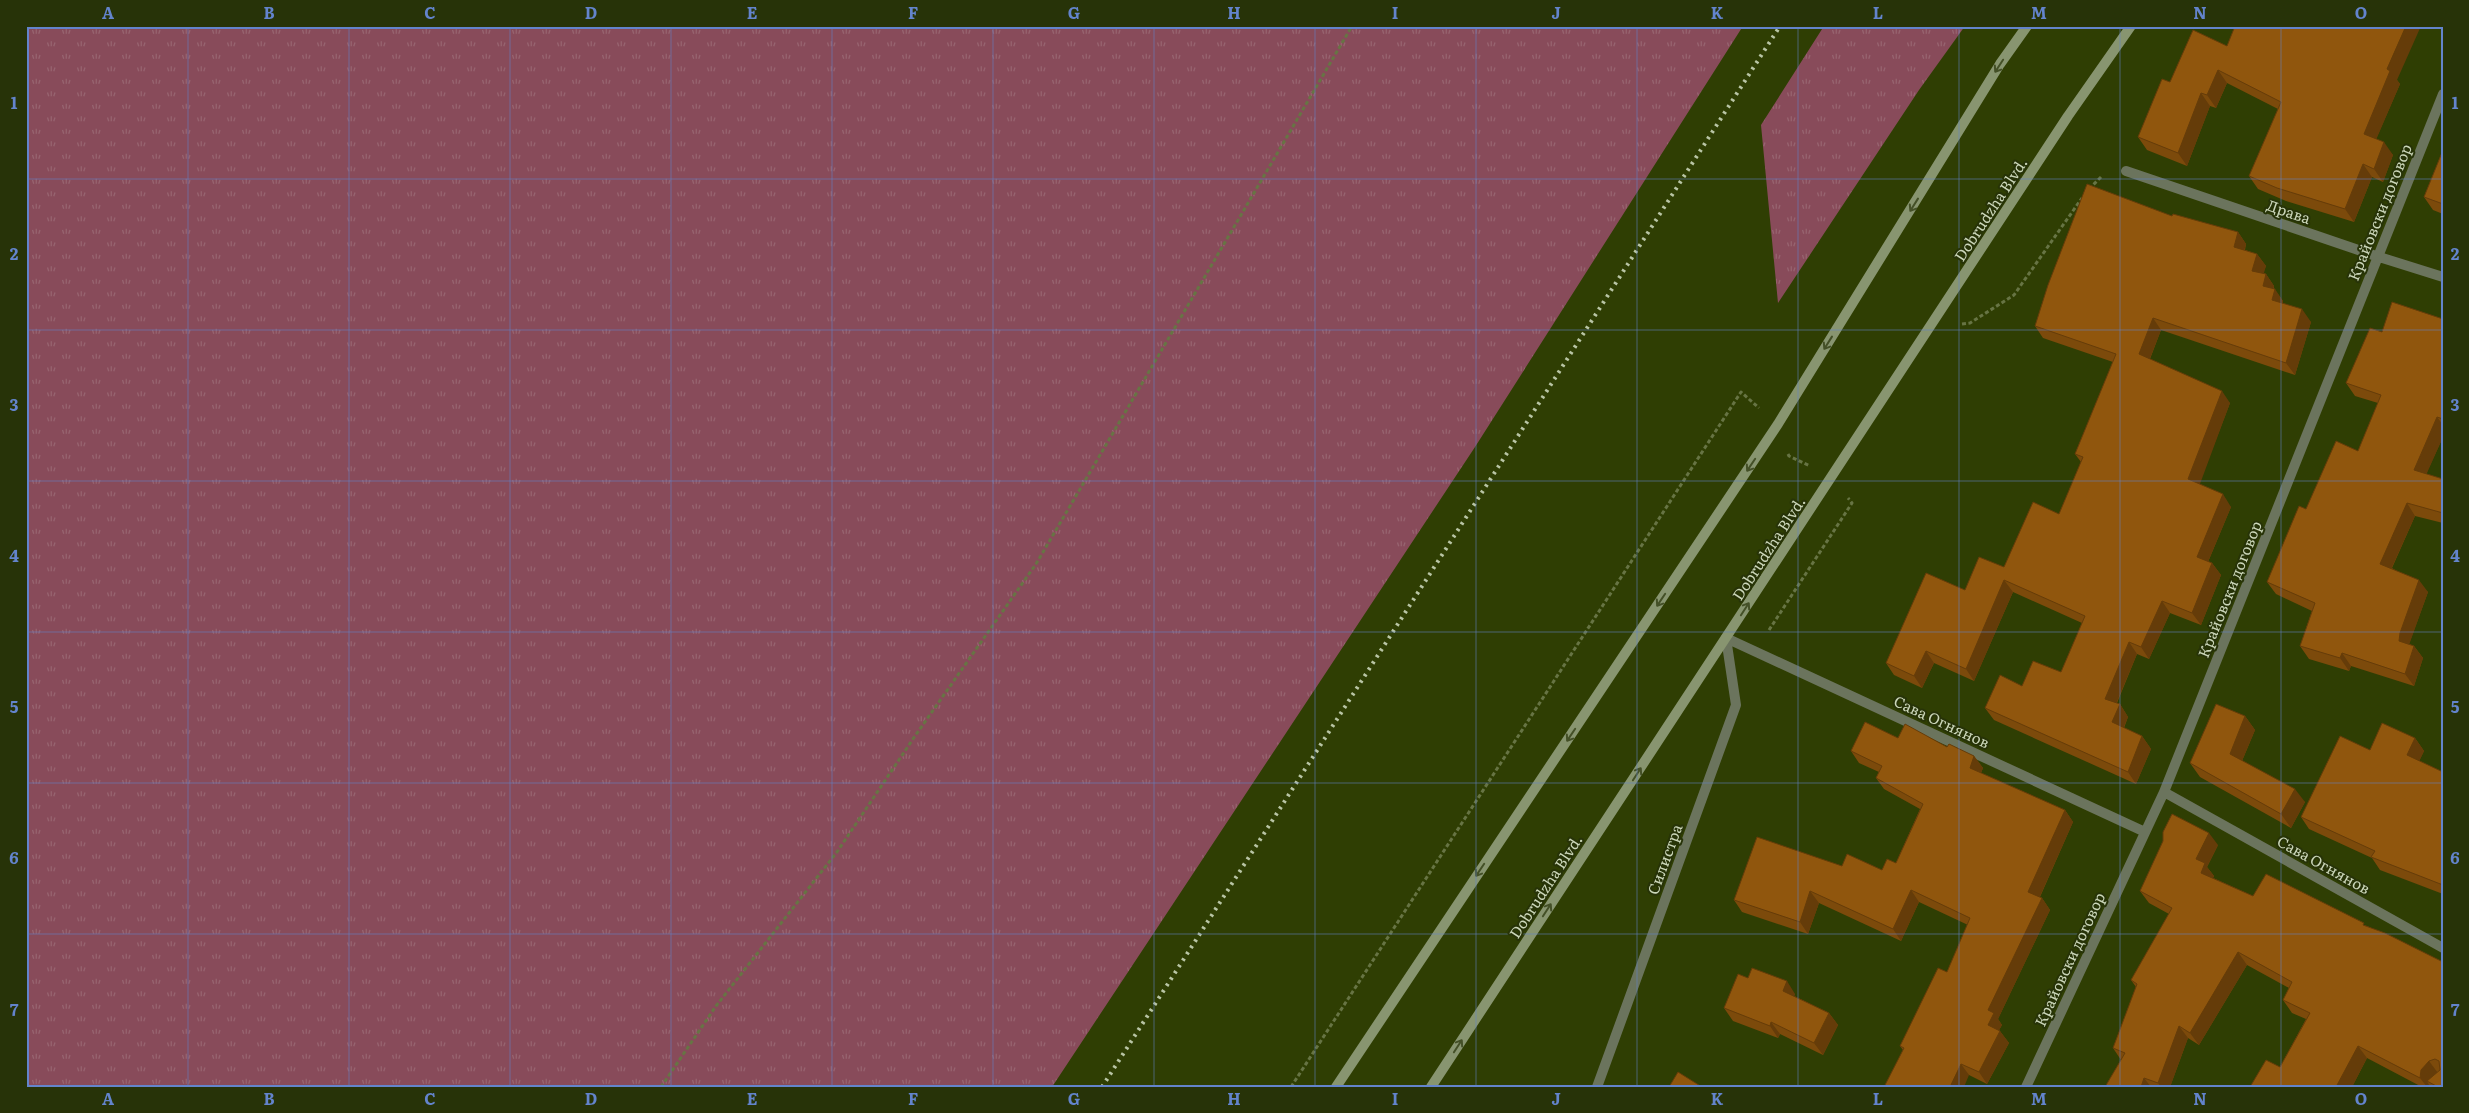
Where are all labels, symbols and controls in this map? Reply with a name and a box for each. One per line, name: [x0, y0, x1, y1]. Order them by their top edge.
text: A: [102, 0, 114, 24]
text: B: [263, 0, 275, 24]
text: C: [424, 0, 436, 24]
text: D: [585, 0, 597, 24]
text: E: [747, 0, 758, 24]
text: F: [908, 0, 918, 24]
text: G: [1068, 0, 1080, 24]
text: H: [1227, 0, 1241, 24]
text: I: [1392, 0, 1398, 24]
text: J: [1551, 0, 1561, 24]
text: K: [1711, 0, 1724, 24]
text: L: [1873, 0, 1883, 24]
text: M: [2031, 0, 2047, 24]
text: N: [2193, 0, 2207, 24]
text: O: [2355, 0, 2367, 24]
one-way arrow: [1994, 59, 2004, 73]
text: 1: [11, 90, 18, 114]
text: 1: [2452, 90, 2459, 114]
street label: Крайовски договор: [2341, 140, 2417, 284]
street label: Dobrudzha Blvd.: [1948, 152, 2032, 266]
street label: Драва: [2264, 193, 2315, 229]
one-way arrow: [1908, 197, 1918, 211]
text: 2: [10, 241, 19, 265]
text: 2: [2451, 241, 2460, 265]
one-way arrow: [1823, 335, 1833, 349]
text: 3: [10, 392, 19, 416]
text: 3: [2451, 392, 2460, 416]
one-way arrow: [1746, 458, 1756, 472]
street label: Dobrudzha Blvd.: [1726, 491, 1810, 605]
street label: Крайовски договор: [2191, 517, 2267, 661]
text: 4: [9, 543, 19, 567]
text: 4: [2450, 543, 2460, 567]
one-way arrow: [1656, 593, 1666, 607]
one-way arrow: [1740, 603, 1750, 617]
street label: Сава Огнянов: [1890, 689, 1994, 753]
text: 5: [10, 694, 19, 718]
text: 5: [2451, 694, 2460, 718]
one-way arrow: [1565, 728, 1575, 742]
one-way arrow: [1632, 768, 1642, 782]
street label: Силистра: [1641, 820, 1688, 898]
street label: Dobrudzha Blvd.: [1503, 829, 1587, 943]
street label: Сава Огнянов: [2273, 829, 2375, 899]
text: 6: [9, 845, 19, 869]
text: 6: [2450, 845, 2460, 869]
one-way arrow: [1475, 863, 1485, 877]
street label: Крайовски договор: [2028, 888, 2110, 1030]
one-way arrow: [1542, 904, 1552, 918]
text: 7: [10, 997, 19, 1021]
text: 7: [2451, 997, 2460, 1021]
one-way arrow: [1453, 1039, 1463, 1053]
text: A: [102, 1086, 114, 1110]
text: B: [263, 1086, 275, 1110]
text: C: [424, 1086, 436, 1110]
text: D: [585, 1086, 597, 1110]
text: E: [747, 1086, 758, 1110]
text: F: [908, 1086, 918, 1110]
text: G: [1068, 1086, 1080, 1110]
text: H: [1227, 1086, 1241, 1110]
text: I: [1392, 1086, 1398, 1110]
text: J: [1551, 1086, 1561, 1110]
text: K: [1711, 1086, 1724, 1110]
text: L: [1873, 1086, 1883, 1110]
text: M: [2031, 1086, 2047, 1110]
text: N: [2193, 1086, 2207, 1110]
text: O: [2355, 1086, 2367, 1110]

